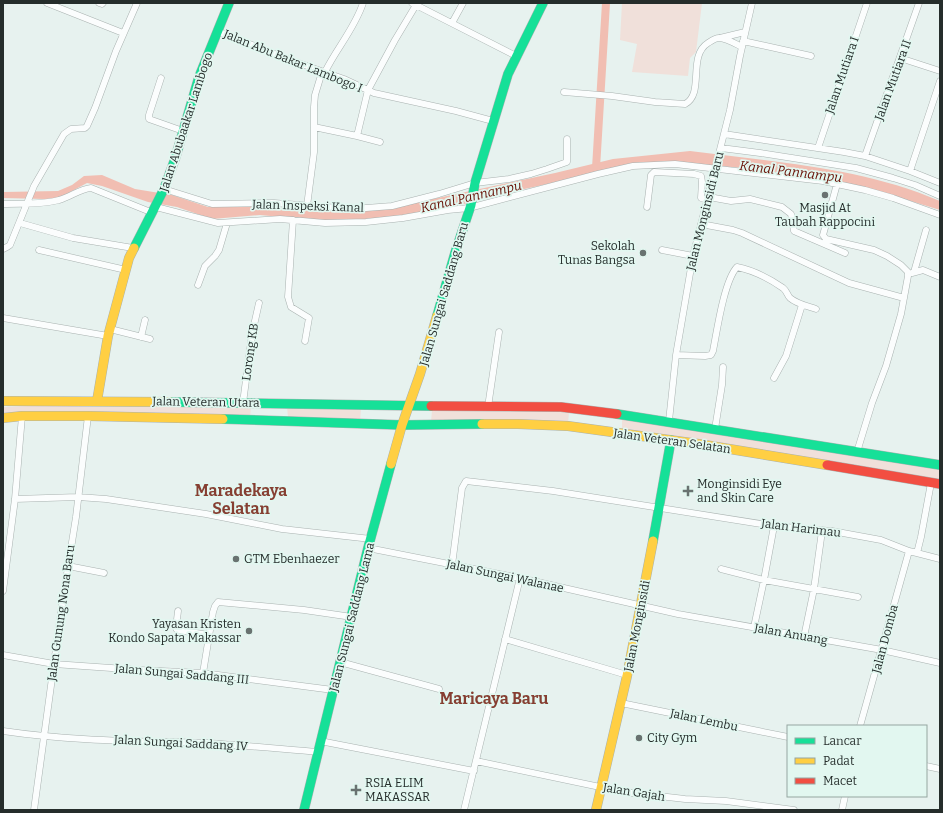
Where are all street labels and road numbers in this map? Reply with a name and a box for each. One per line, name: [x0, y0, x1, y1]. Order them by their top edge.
street label: Jalan Abu Bakar Lambogo I: [221, 26, 364, 95]
street label: Jalan Mutiara I: [822, 35, 862, 116]
street label: Jalan Mutiara II: [872, 38, 914, 123]
street label: Jalan Abubaakar Lambogo: [157, 51, 215, 194]
street label: Jalan Monginsidi Baru: [683, 150, 727, 273]
street label: Jalan Inspeksi Kanal: [251, 197, 365, 215]
street label: Jalan Sungai Saddang Baru: [416, 220, 471, 368]
street label: Lorong KB: [239, 322, 261, 382]
street label: Jalan Veteran Utara: [151, 394, 260, 410]
street label: Jalan Veteran Selatan: [612, 426, 732, 456]
street label: Jalan Harimau: [759, 516, 842, 540]
street label: Jalan Sungai Saddang Lama: [326, 541, 377, 694]
street label: Jalan Gunung Nona Baru: [44, 543, 78, 683]
street label: Jalan Sungai Walanae: [444, 557, 565, 595]
street label: Jalan Monginsidi: [621, 579, 653, 674]
street label: Jalan Domba: [869, 603, 901, 676]
street label: Jalan Anuang: [752, 620, 829, 647]
street label: Jalan Sungai Saddang III: [113, 661, 250, 687]
street label: Jalan Lembu: [668, 706, 740, 734]
street label: Jalan Sungai Saddang IV: [113, 732, 249, 754]
street label: Jalan Gajah: [601, 780, 667, 804]

